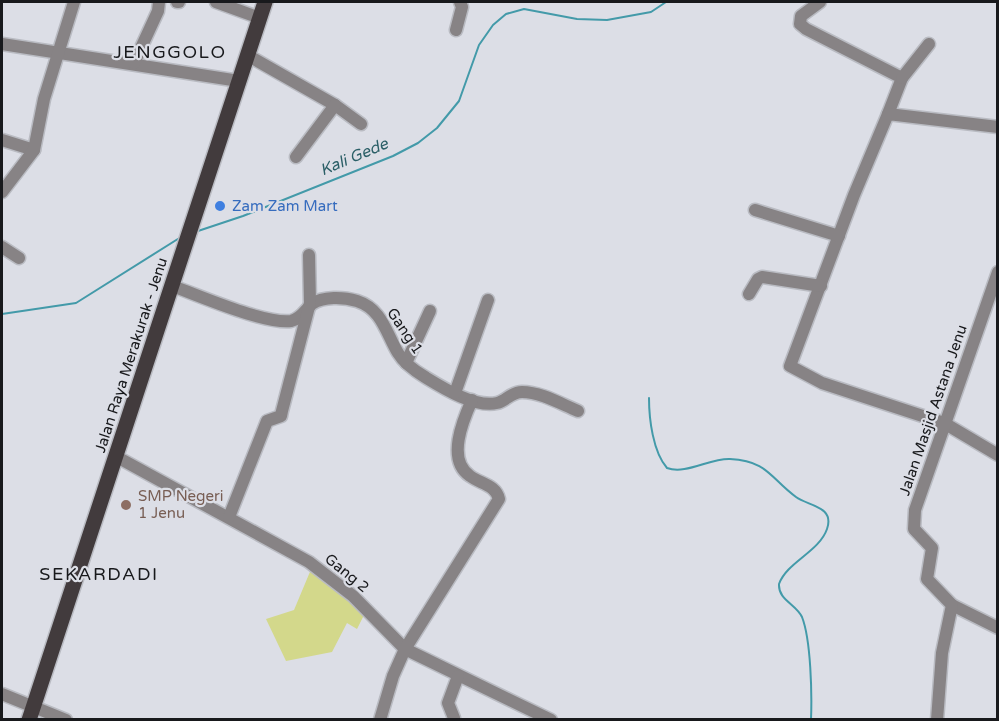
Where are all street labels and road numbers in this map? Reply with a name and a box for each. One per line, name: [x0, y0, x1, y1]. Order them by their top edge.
street label: Jalan Raya Merakurak - Jenu: [91, 255, 171, 455]
street label: Gang 1: [383, 305, 427, 357]
street label: Jalan Masjid Astana Jenu: [895, 322, 971, 498]
street label: Gang 2: [321, 550, 373, 596]

